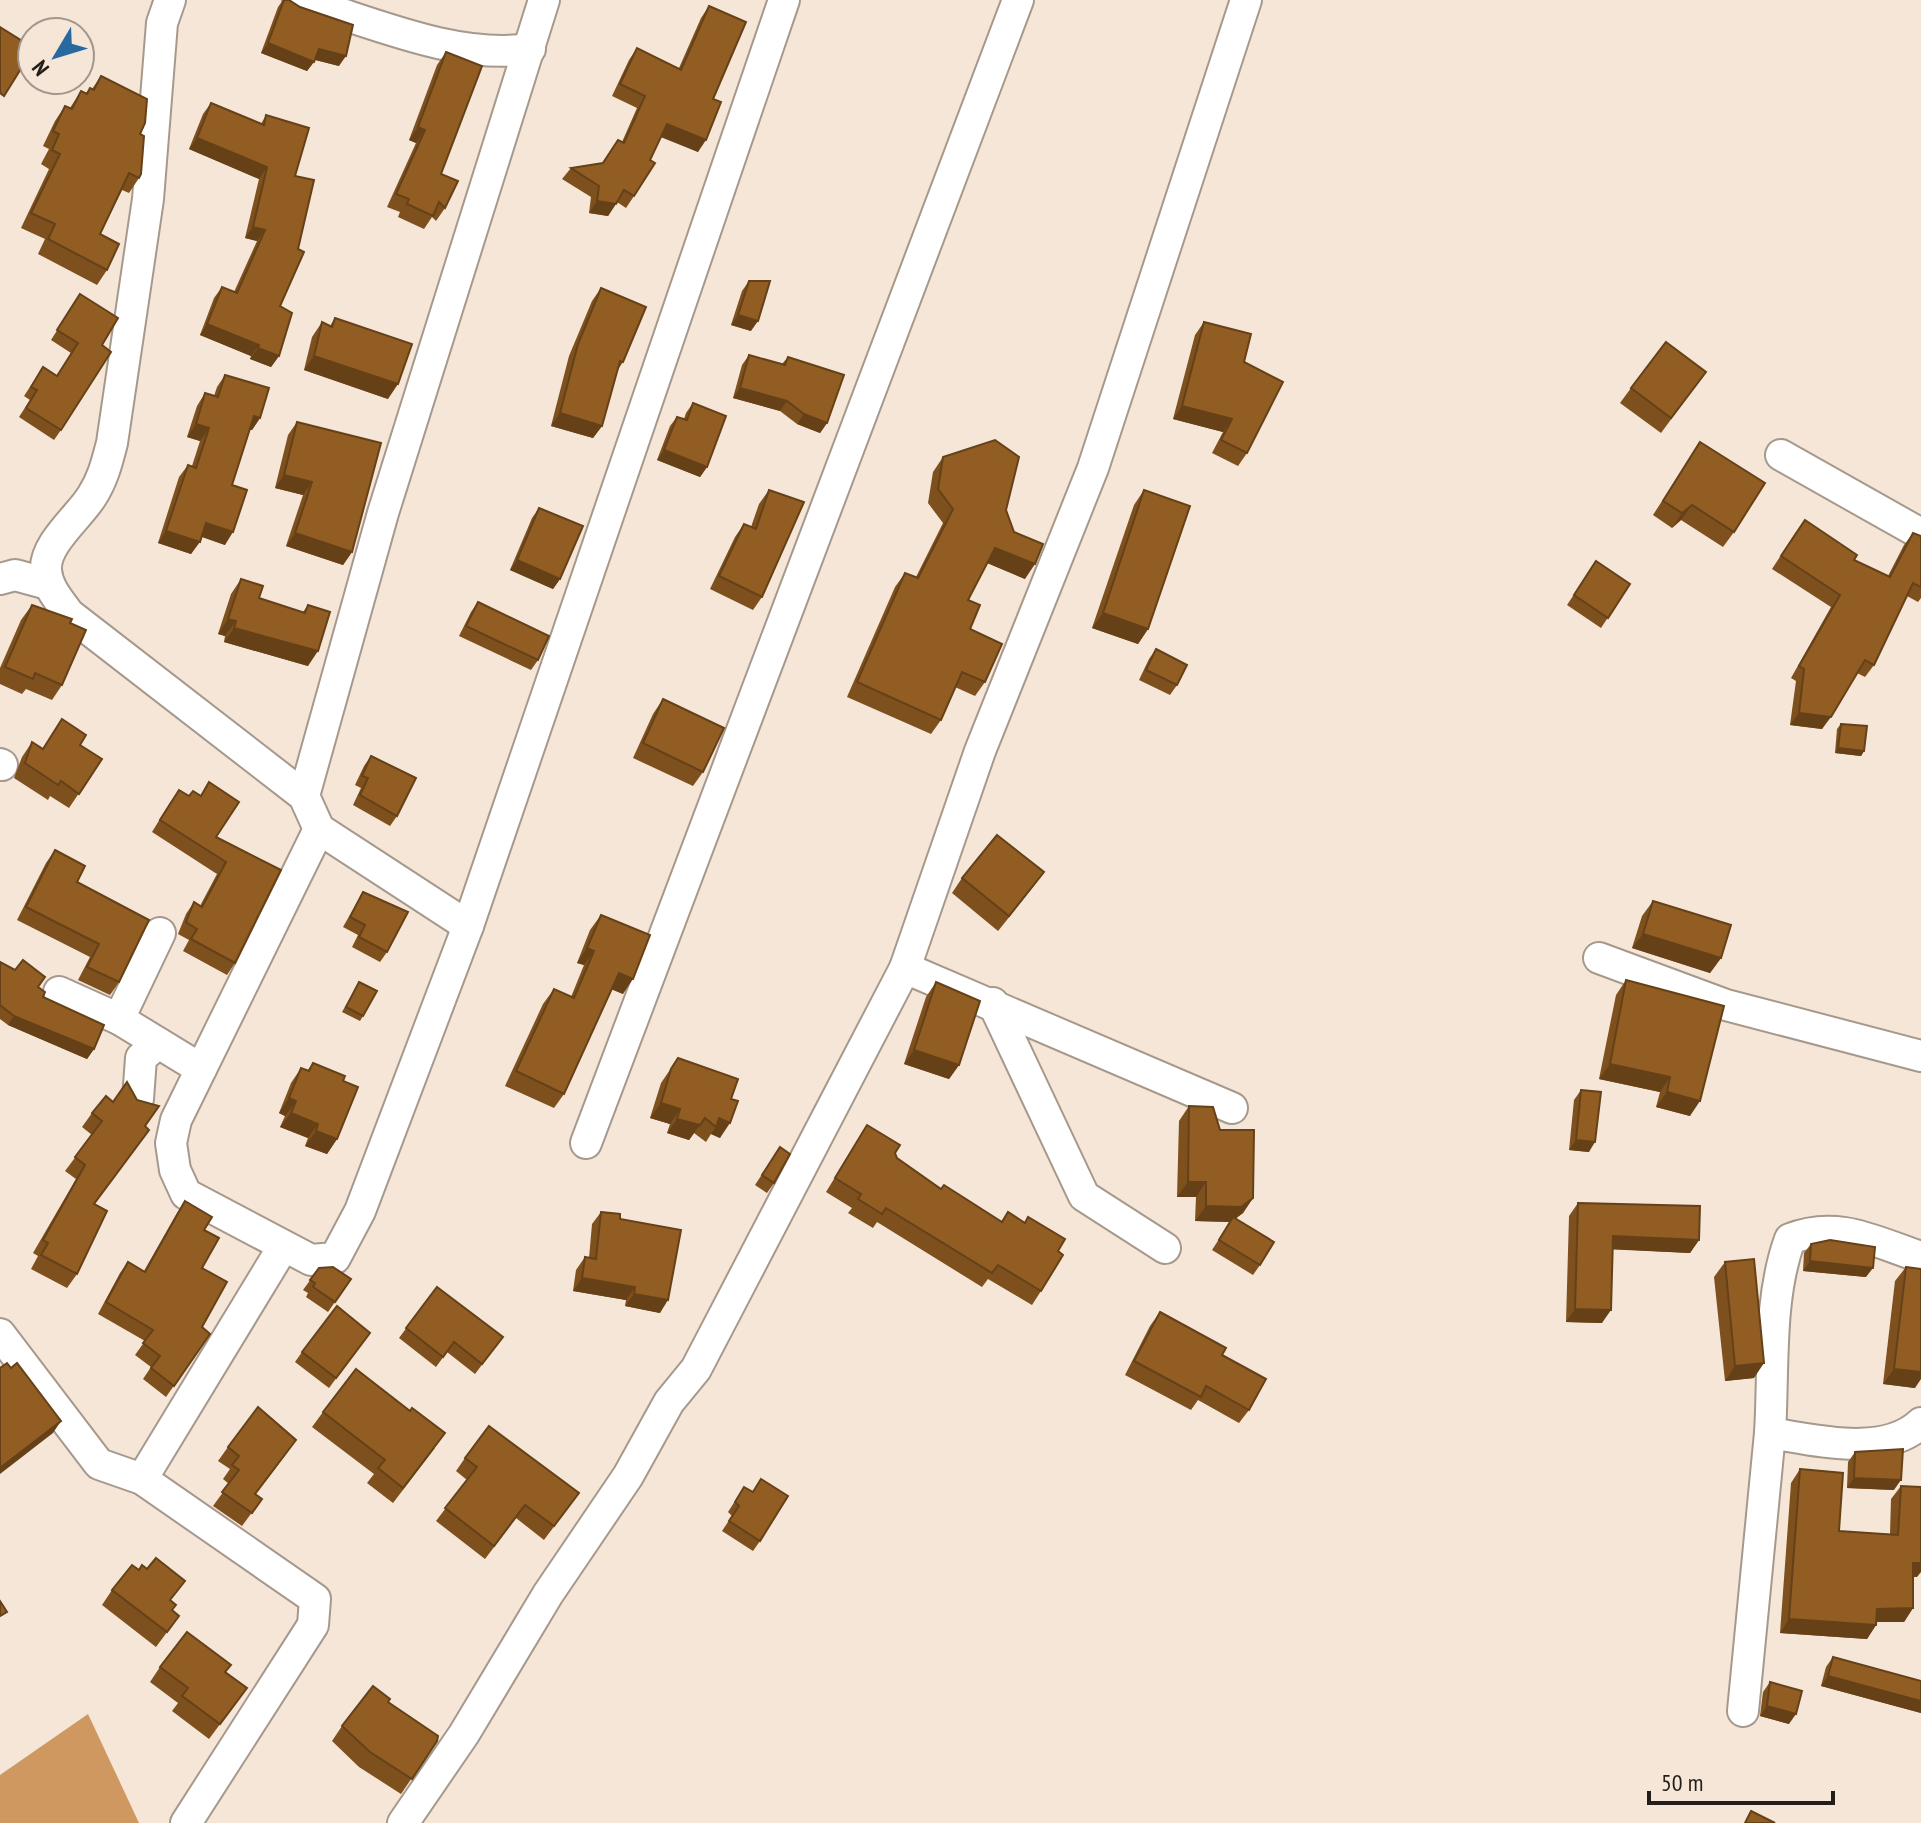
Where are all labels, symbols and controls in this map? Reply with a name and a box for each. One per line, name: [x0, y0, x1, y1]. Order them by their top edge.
north arrow: [16, 16, 96, 96]
text: N: [26, 55, 55, 82]
scale bar: [1649, 1755, 1833, 1805]
text: 50 m: [1661, 1767, 1703, 1798]

